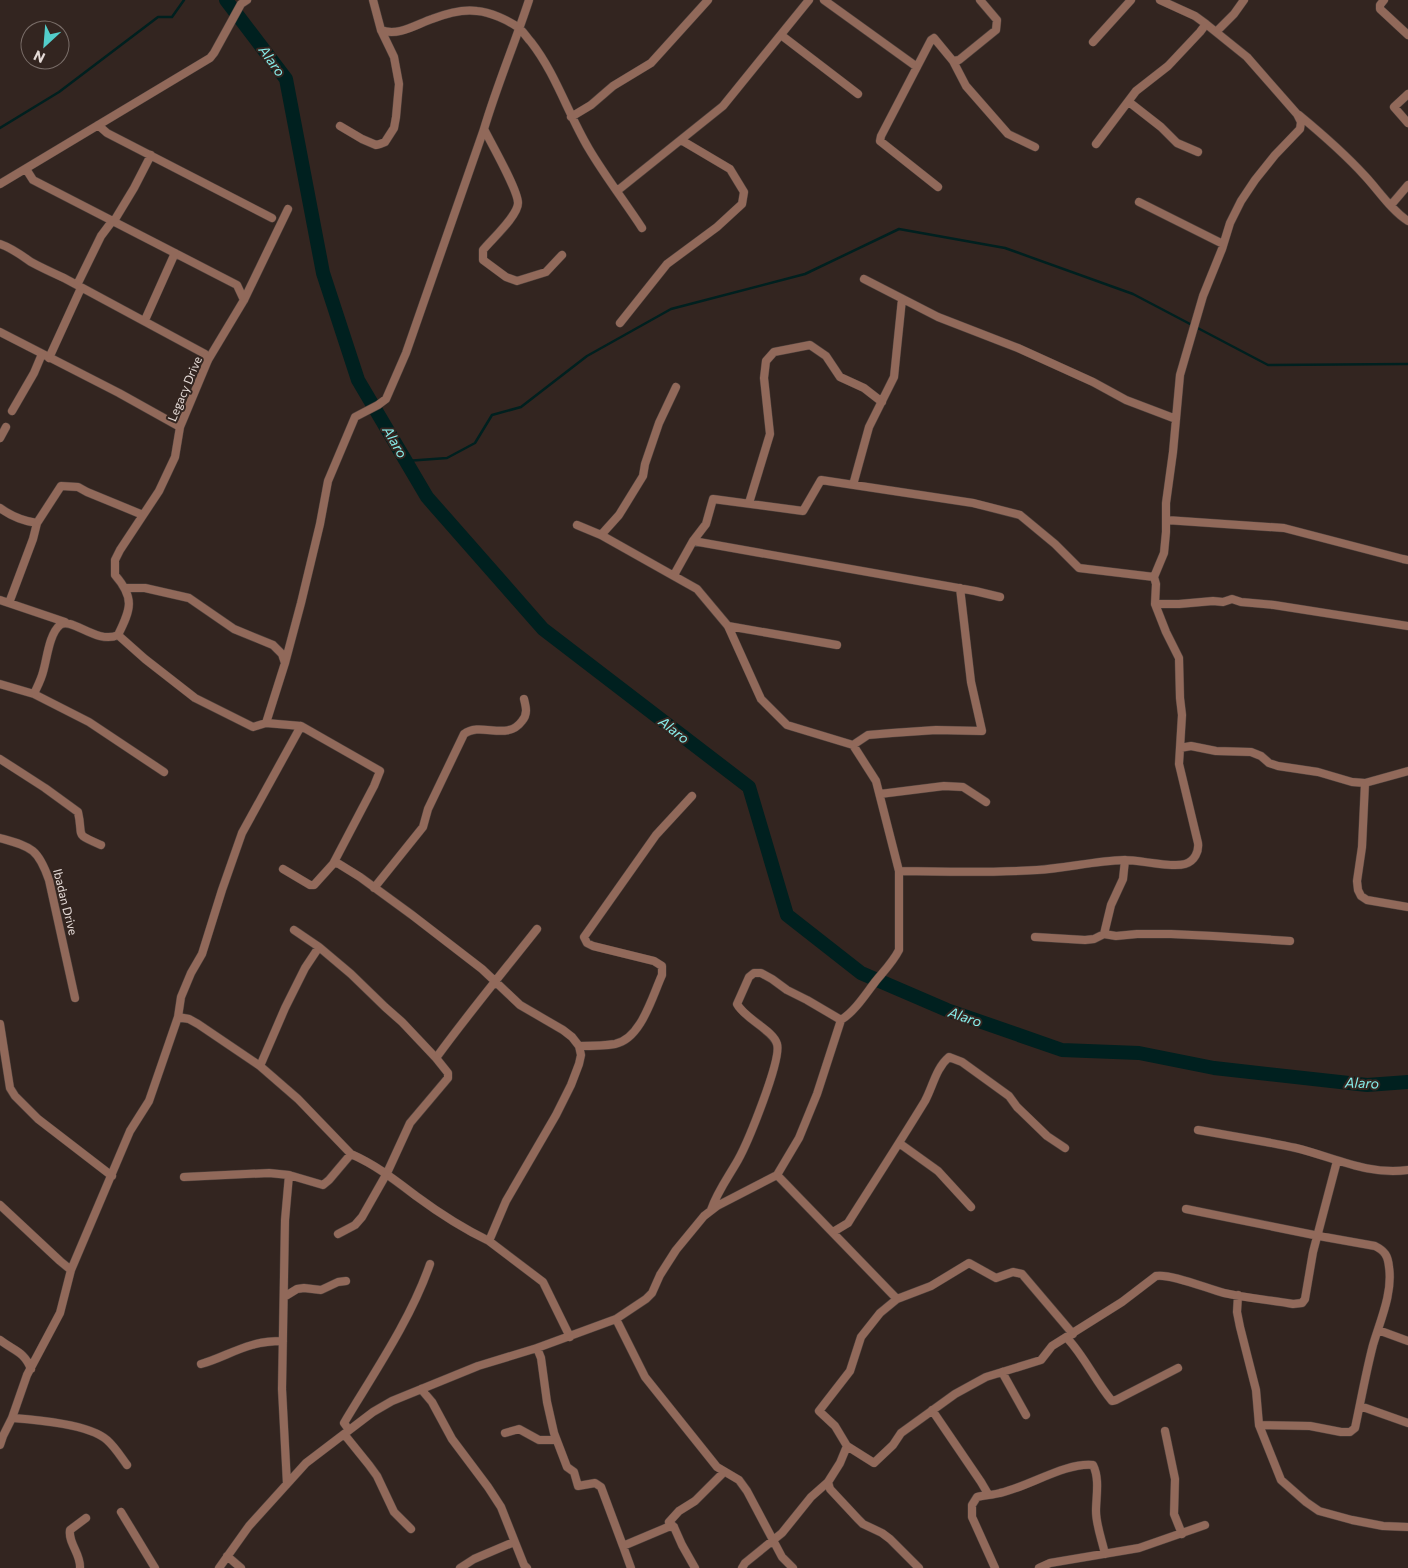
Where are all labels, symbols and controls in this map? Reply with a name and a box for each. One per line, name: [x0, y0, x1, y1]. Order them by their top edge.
north arrow: [20, 20, 70, 70]
water label: Alaro: [255, 41, 289, 80]
text: N: [31, 47, 48, 67]
street label: Legacy Drive: [164, 354, 204, 423]
water label: Alaro: [379, 422, 411, 461]
water label: Alaro: [655, 712, 693, 747]
street label: Ibadan Drive: [51, 867, 81, 936]
water label: Alaro: [945, 1003, 984, 1030]
water label: Alaro: [1344, 1073, 1379, 1092]

